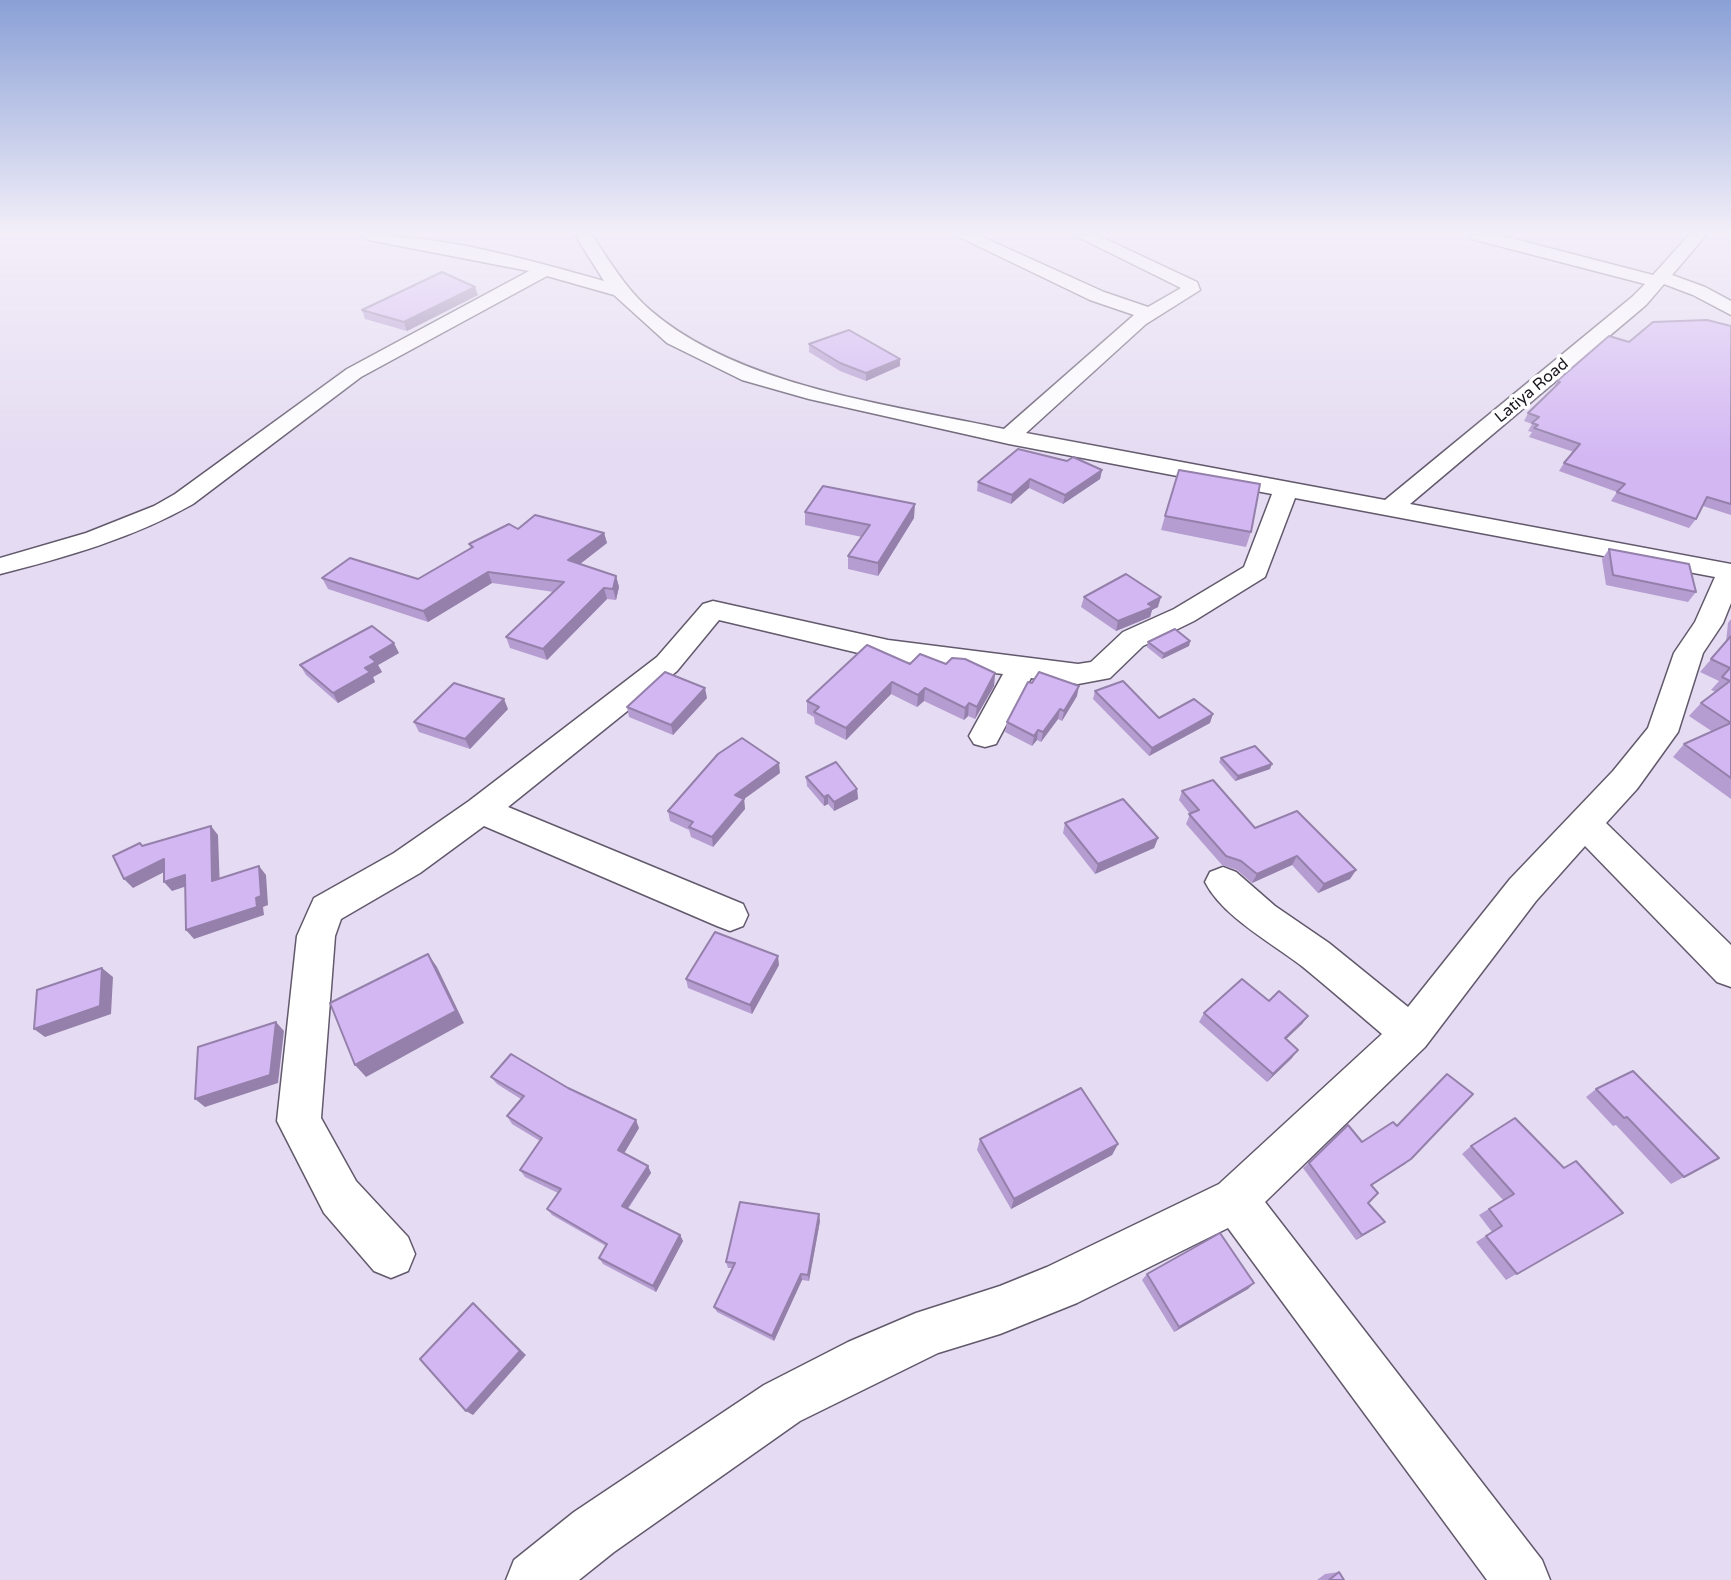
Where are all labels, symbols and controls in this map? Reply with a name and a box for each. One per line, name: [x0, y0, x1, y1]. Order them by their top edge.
street label: Latiya Road: [1491, 355, 1573, 427]

